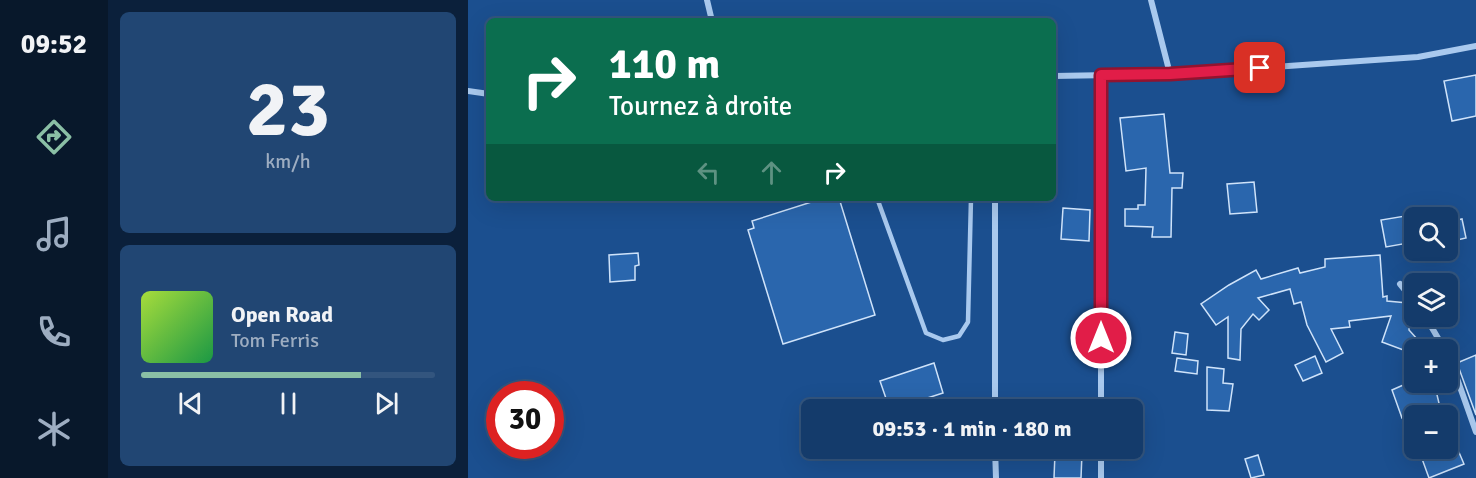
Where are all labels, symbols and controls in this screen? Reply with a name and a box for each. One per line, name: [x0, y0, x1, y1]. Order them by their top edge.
text: 09:52: [21, 28, 87, 61]
text: 110 m: [609, 39, 720, 90]
icon: right: [510, 42, 588, 120]
pin: [1234, 42, 1285, 93]
icon: arrive: [1243, 51, 1276, 84]
text: 23: [246, 62, 330, 158]
text: Tournez à droite: [609, 90, 792, 123]
icon: directions: [33, 116, 75, 158]
text: km/h: [265, 149, 311, 174]
icon: left: [692, 156, 725, 189]
icon: ahead: [755, 156, 788, 189]
icon: right: [818, 156, 851, 189]
map controls: [1404, 207, 1458, 459]
button: search: [1404, 207, 1458, 261]
icon: music: [33, 213, 75, 255]
button: layers: [1404, 273, 1458, 327]
text: Open Road: [231, 301, 333, 328]
position arrow: [1069, 306, 1133, 370]
icon: phone: [33, 311, 75, 353]
text: Tom Ferris: [231, 328, 319, 353]
button: +: [1404, 339, 1458, 393]
speed limit sign: 30: [486, 381, 564, 459]
icon: previous: [174, 387, 207, 420]
icon: pause: [272, 387, 305, 420]
icon: next: [370, 387, 403, 420]
button: −: [1404, 405, 1458, 459]
icon: climate: [33, 408, 75, 450]
text: 09:53 · 1 min · 180 m: [872, 415, 1072, 442]

